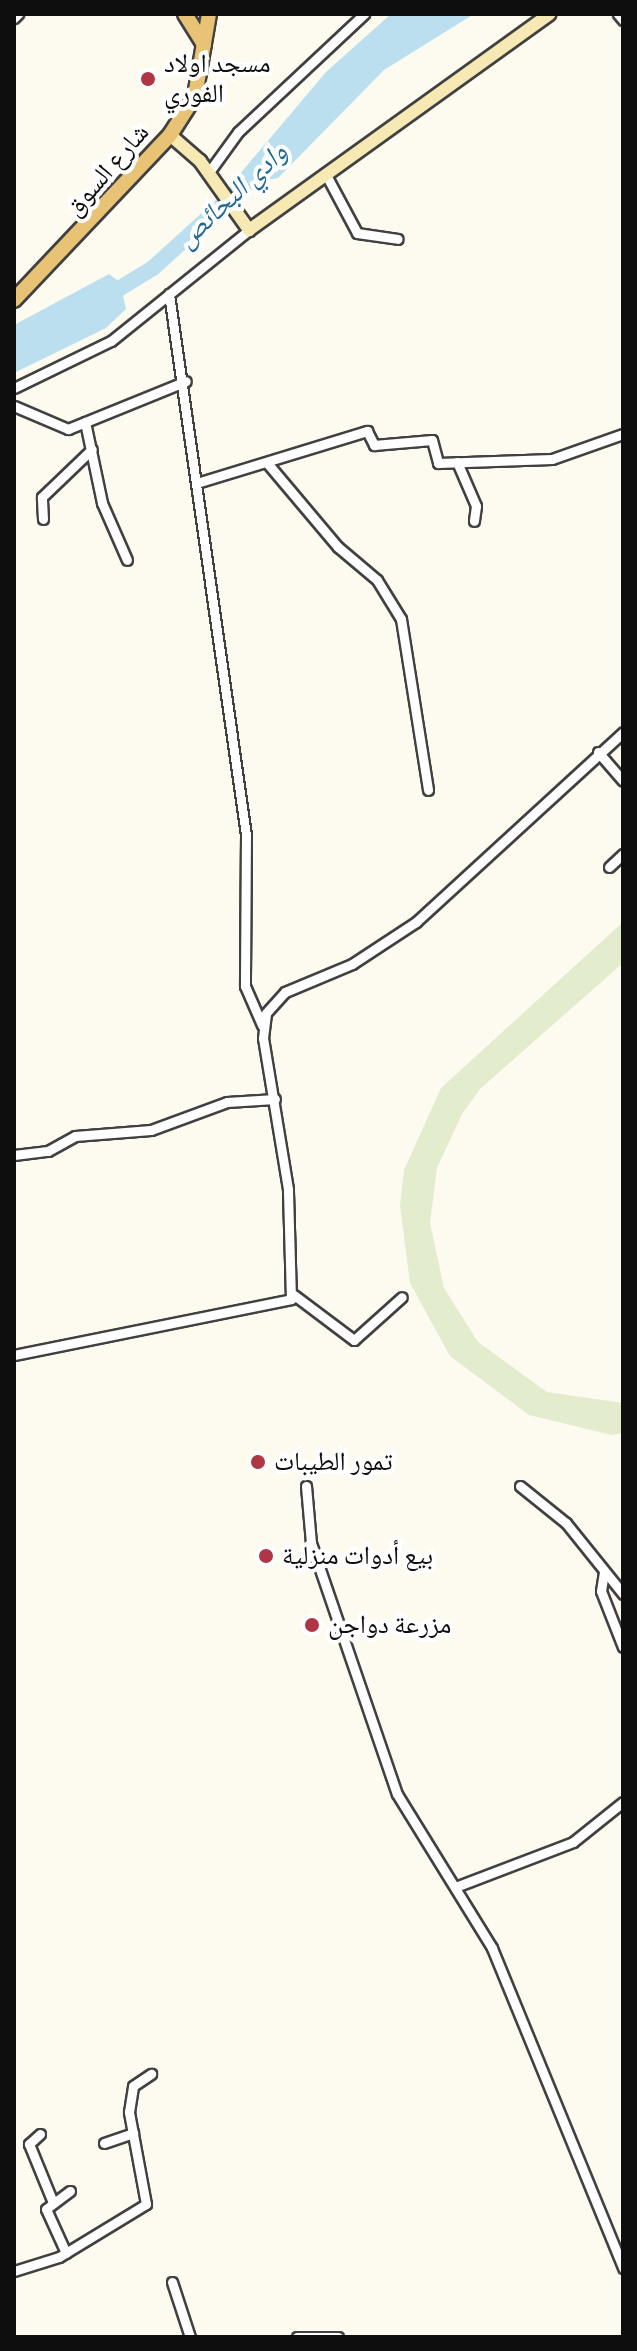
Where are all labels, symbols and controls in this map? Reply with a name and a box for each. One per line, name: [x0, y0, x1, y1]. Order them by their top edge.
place label: مسجد اولاد الفوري: [164, 48, 271, 110]
marker: مسجد اولاد الفوري: [139, 70, 157, 88]
street label: شارع السوق: [58, 117, 156, 223]
water label: وادي البحائص: [170, 135, 294, 255]
place label: تمور الطيبات: [274, 1446, 393, 1478]
marker: تمور الطيبات: [249, 1453, 267, 1471]
place label: بيع أدوات منزلية: [282, 1540, 433, 1572]
marker: بيع أدوات منزلية: [257, 1547, 275, 1565]
place label: مزرعة دواجن: [328, 1609, 451, 1641]
marker: مزرعة دواجن: [303, 1616, 321, 1634]

